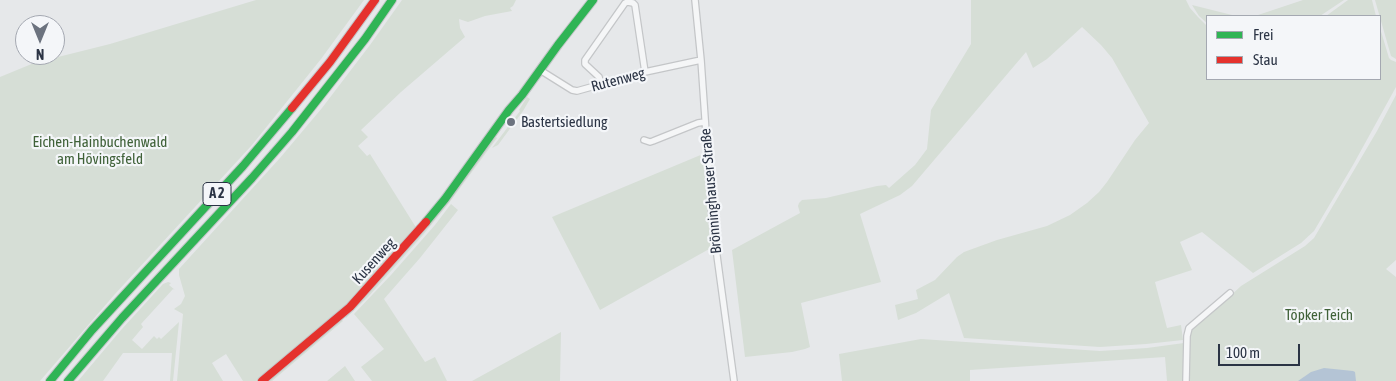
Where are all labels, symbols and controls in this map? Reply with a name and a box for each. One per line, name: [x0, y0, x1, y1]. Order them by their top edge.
north arrow: [15, 15, 65, 65]
legend: [1206, 15, 1381, 80]
text: Frei: [1253, 26, 1273, 43]
text: N: [36, 46, 44, 62]
text: Stau: [1253, 51, 1278, 68]
street label: Rutenweg: [589, 64, 647, 96]
place label: Bastertsiedlung: [521, 113, 607, 131]
marker: Bastertsiedlung: [505, 116, 517, 128]
street label: Brönninghauser Straße: [697, 127, 725, 255]
park label: Eichen-Hainbuchenwald am Hövingsfeld: [33, 133, 167, 168]
road number: A 2: [203, 182, 231, 205]
street label: Kusenweg: [349, 234, 399, 288]
park label: Töpker Teich: [1285, 306, 1353, 324]
scale bar: [1221, 334, 1304, 366]
text: 100 m: [1226, 344, 1260, 361]

